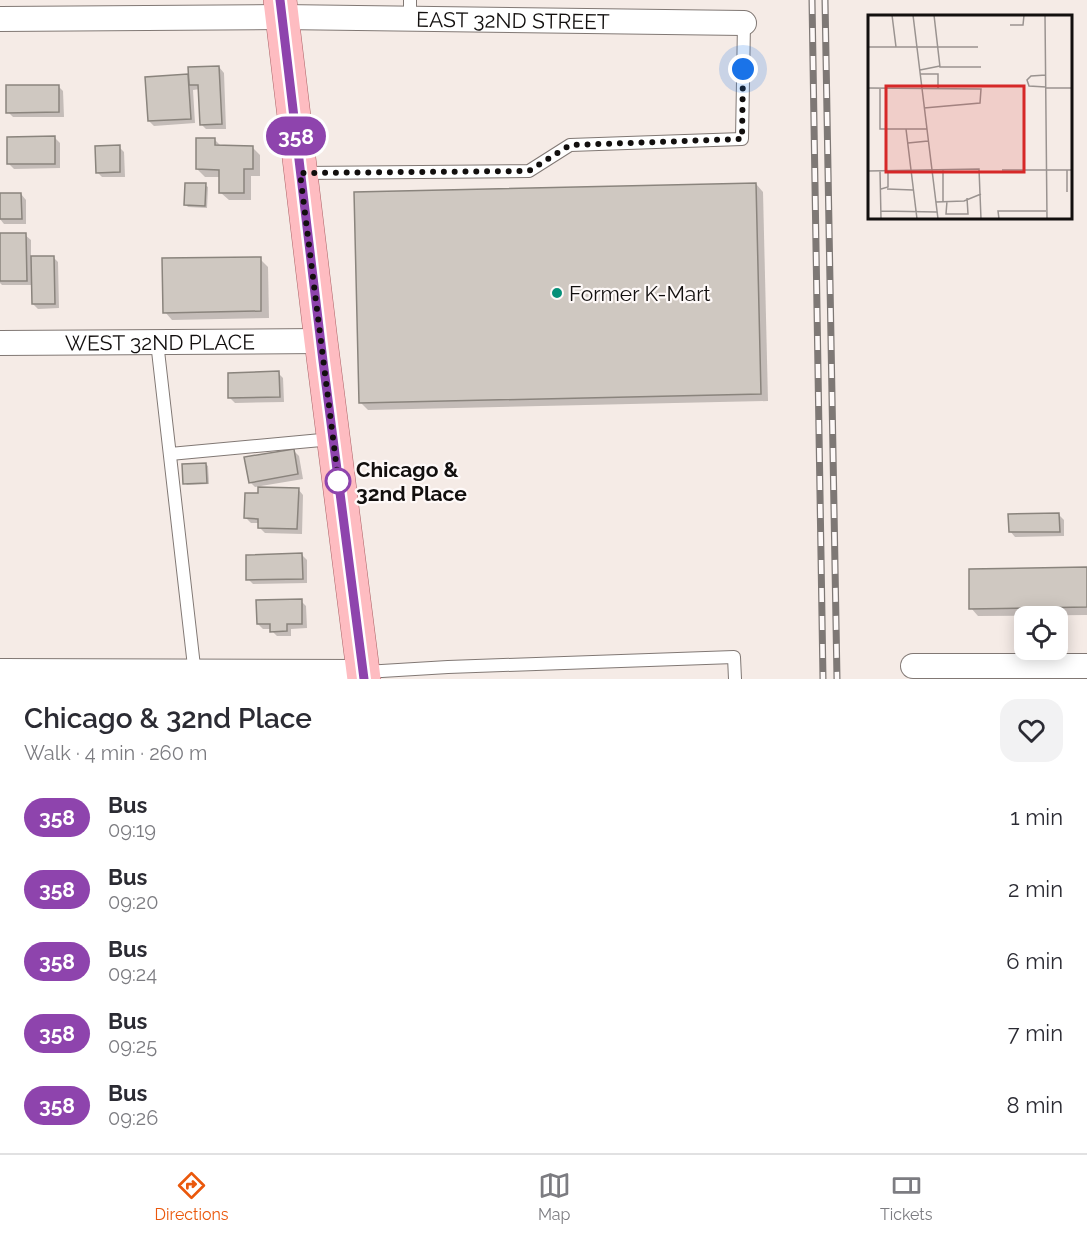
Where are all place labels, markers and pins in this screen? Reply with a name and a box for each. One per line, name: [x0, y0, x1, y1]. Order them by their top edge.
place label: Former K-Mart: [569, 281, 711, 306]
marker: Former K-Mart: [550, 286, 564, 300]
place label: Chicago & 32nd Place: [356, 457, 467, 506]
marker: Chicago & 32nd Place: [325, 468, 351, 494]

